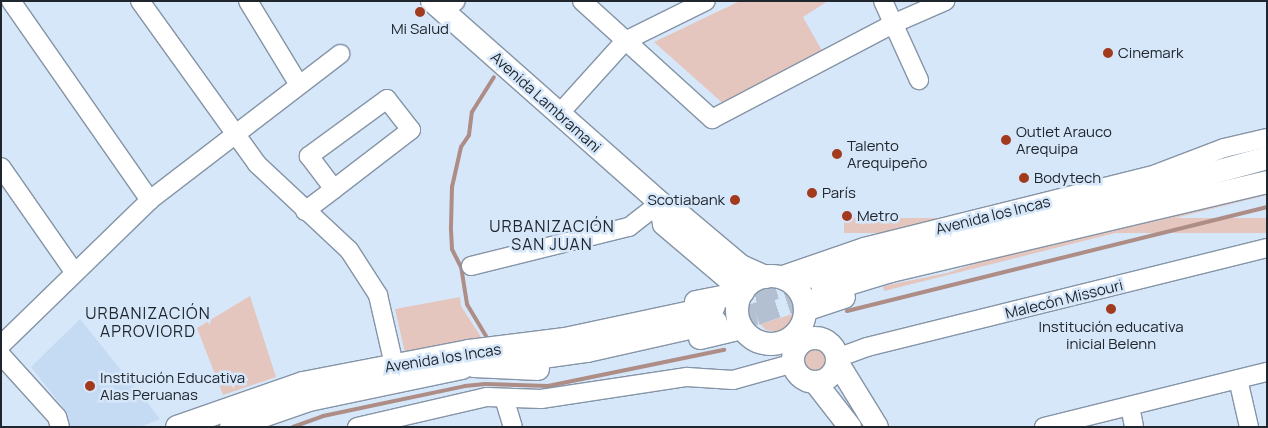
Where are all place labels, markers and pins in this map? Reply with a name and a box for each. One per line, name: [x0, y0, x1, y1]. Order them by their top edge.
marker: Mi Salud: [414, 6, 426, 18]
place label: Mi Salud: [391, 20, 449, 38]
place label: Cinemark: [1118, 44, 1184, 62]
marker: Cinemark: [1102, 47, 1114, 59]
place label: Outlet Arauco Arequipa: [1016, 122, 1112, 157]
marker: Outlet Arauco Arequipa: [1000, 134, 1012, 146]
place label: Talento Arequipeño: [847, 136, 927, 171]
marker: Talento Arequipeño: [831, 148, 843, 160]
place label: Bodytech: [1034, 169, 1101, 187]
marker: Bodytech: [1018, 172, 1030, 184]
place label: París: [822, 184, 856, 202]
marker: París: [806, 187, 818, 199]
place label: Scotiabank: [647, 191, 725, 209]
marker: Scotiabank: [729, 194, 741, 206]
place label: Metro: [857, 207, 899, 225]
marker: Metro: [841, 210, 853, 222]
marker: Institución educativa inicial Belenn: [1105, 303, 1117, 315]
place label: Institución educativa inicial Belenn: [1038, 317, 1184, 352]
place label: Institución Educativa Alas Peruanas: [100, 368, 245, 403]
marker: Institución Educativa Alas Peruanas: [84, 380, 96, 392]

